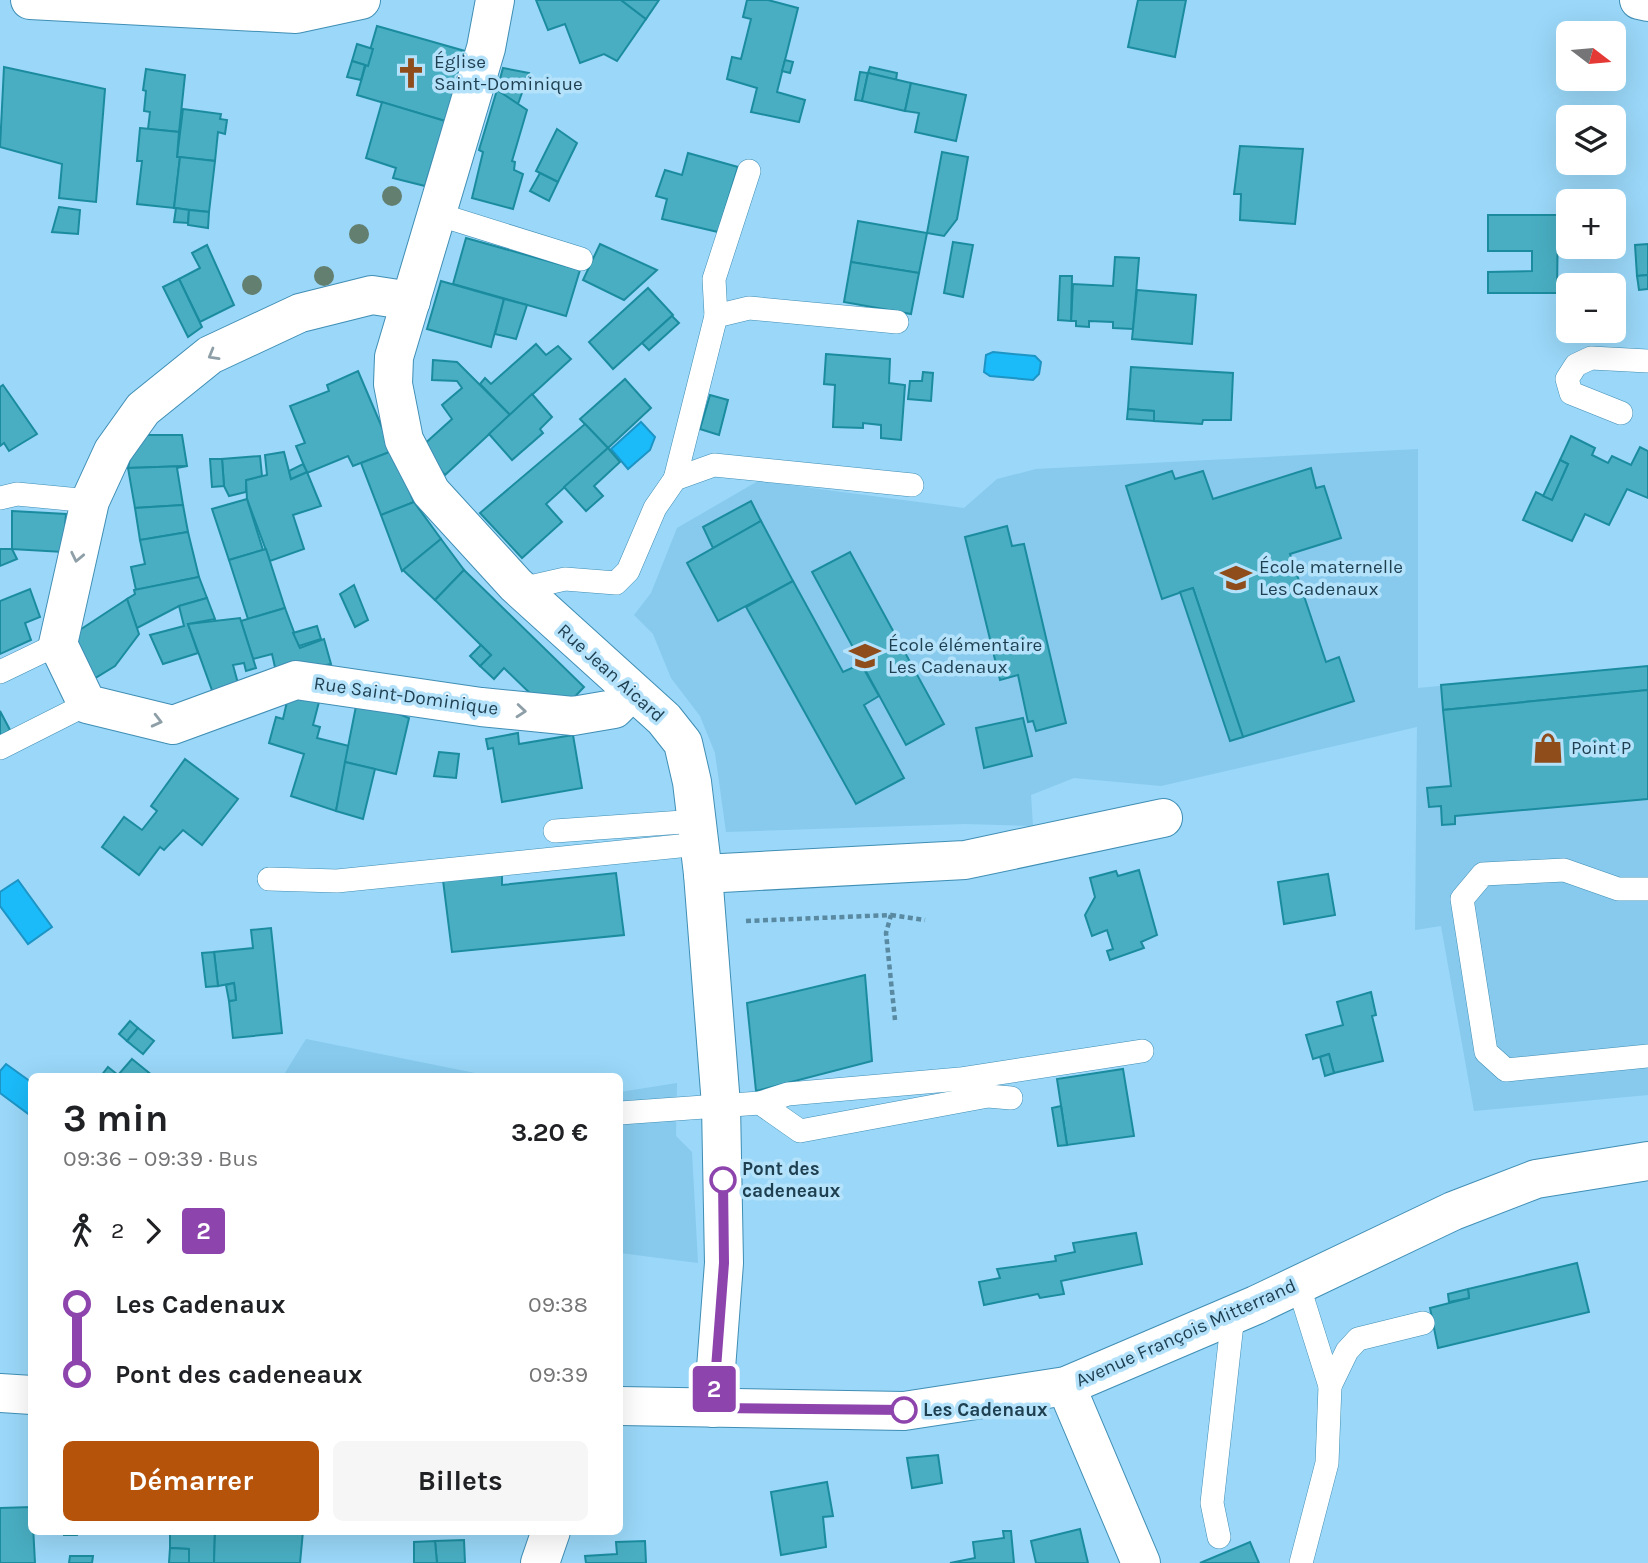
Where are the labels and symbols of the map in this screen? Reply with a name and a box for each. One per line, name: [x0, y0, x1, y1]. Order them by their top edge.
north arrow: [1556, 21, 1626, 91]
place label: Église Saint-Dominique: [434, 50, 583, 95]
church icon: Église Saint-Dominique: [394, 56, 428, 90]
one-way arrow: [207, 347, 220, 360]
one-way arrow: [71, 551, 86, 563]
place label: École maternelle Les Cadenaux: [1259, 555, 1403, 600]
school or university icon: École maternelle Les Cadenaux: [1219, 561, 1253, 595]
street label: Rue Jean Aicard: [553, 619, 669, 727]
place label: École élémentaire Les Cadenaux: [888, 633, 1042, 678]
school or university icon: École élémentaire Les Cadenaux: [848, 639, 882, 673]
street label: Rue Saint-Dominique: [312, 672, 500, 720]
one-way arrow: [516, 703, 527, 718]
one-way arrow: [151, 712, 163, 727]
shop icon: Point P: [1531, 731, 1565, 765]
place label: Point P: [1571, 737, 1631, 759]
place label: Pont des cadeneaux: [742, 1158, 841, 1202]
marker: Pont des cadeneaux: [710, 1167, 736, 1193]
street label: Avenue François Mitterrand: [1072, 1274, 1300, 1392]
line badge: 2: [691, 1366, 737, 1412]
marker: Les Cadenaux: [891, 1397, 917, 1423]
place label: Les Cadenaux: [923, 1399, 1048, 1421]

